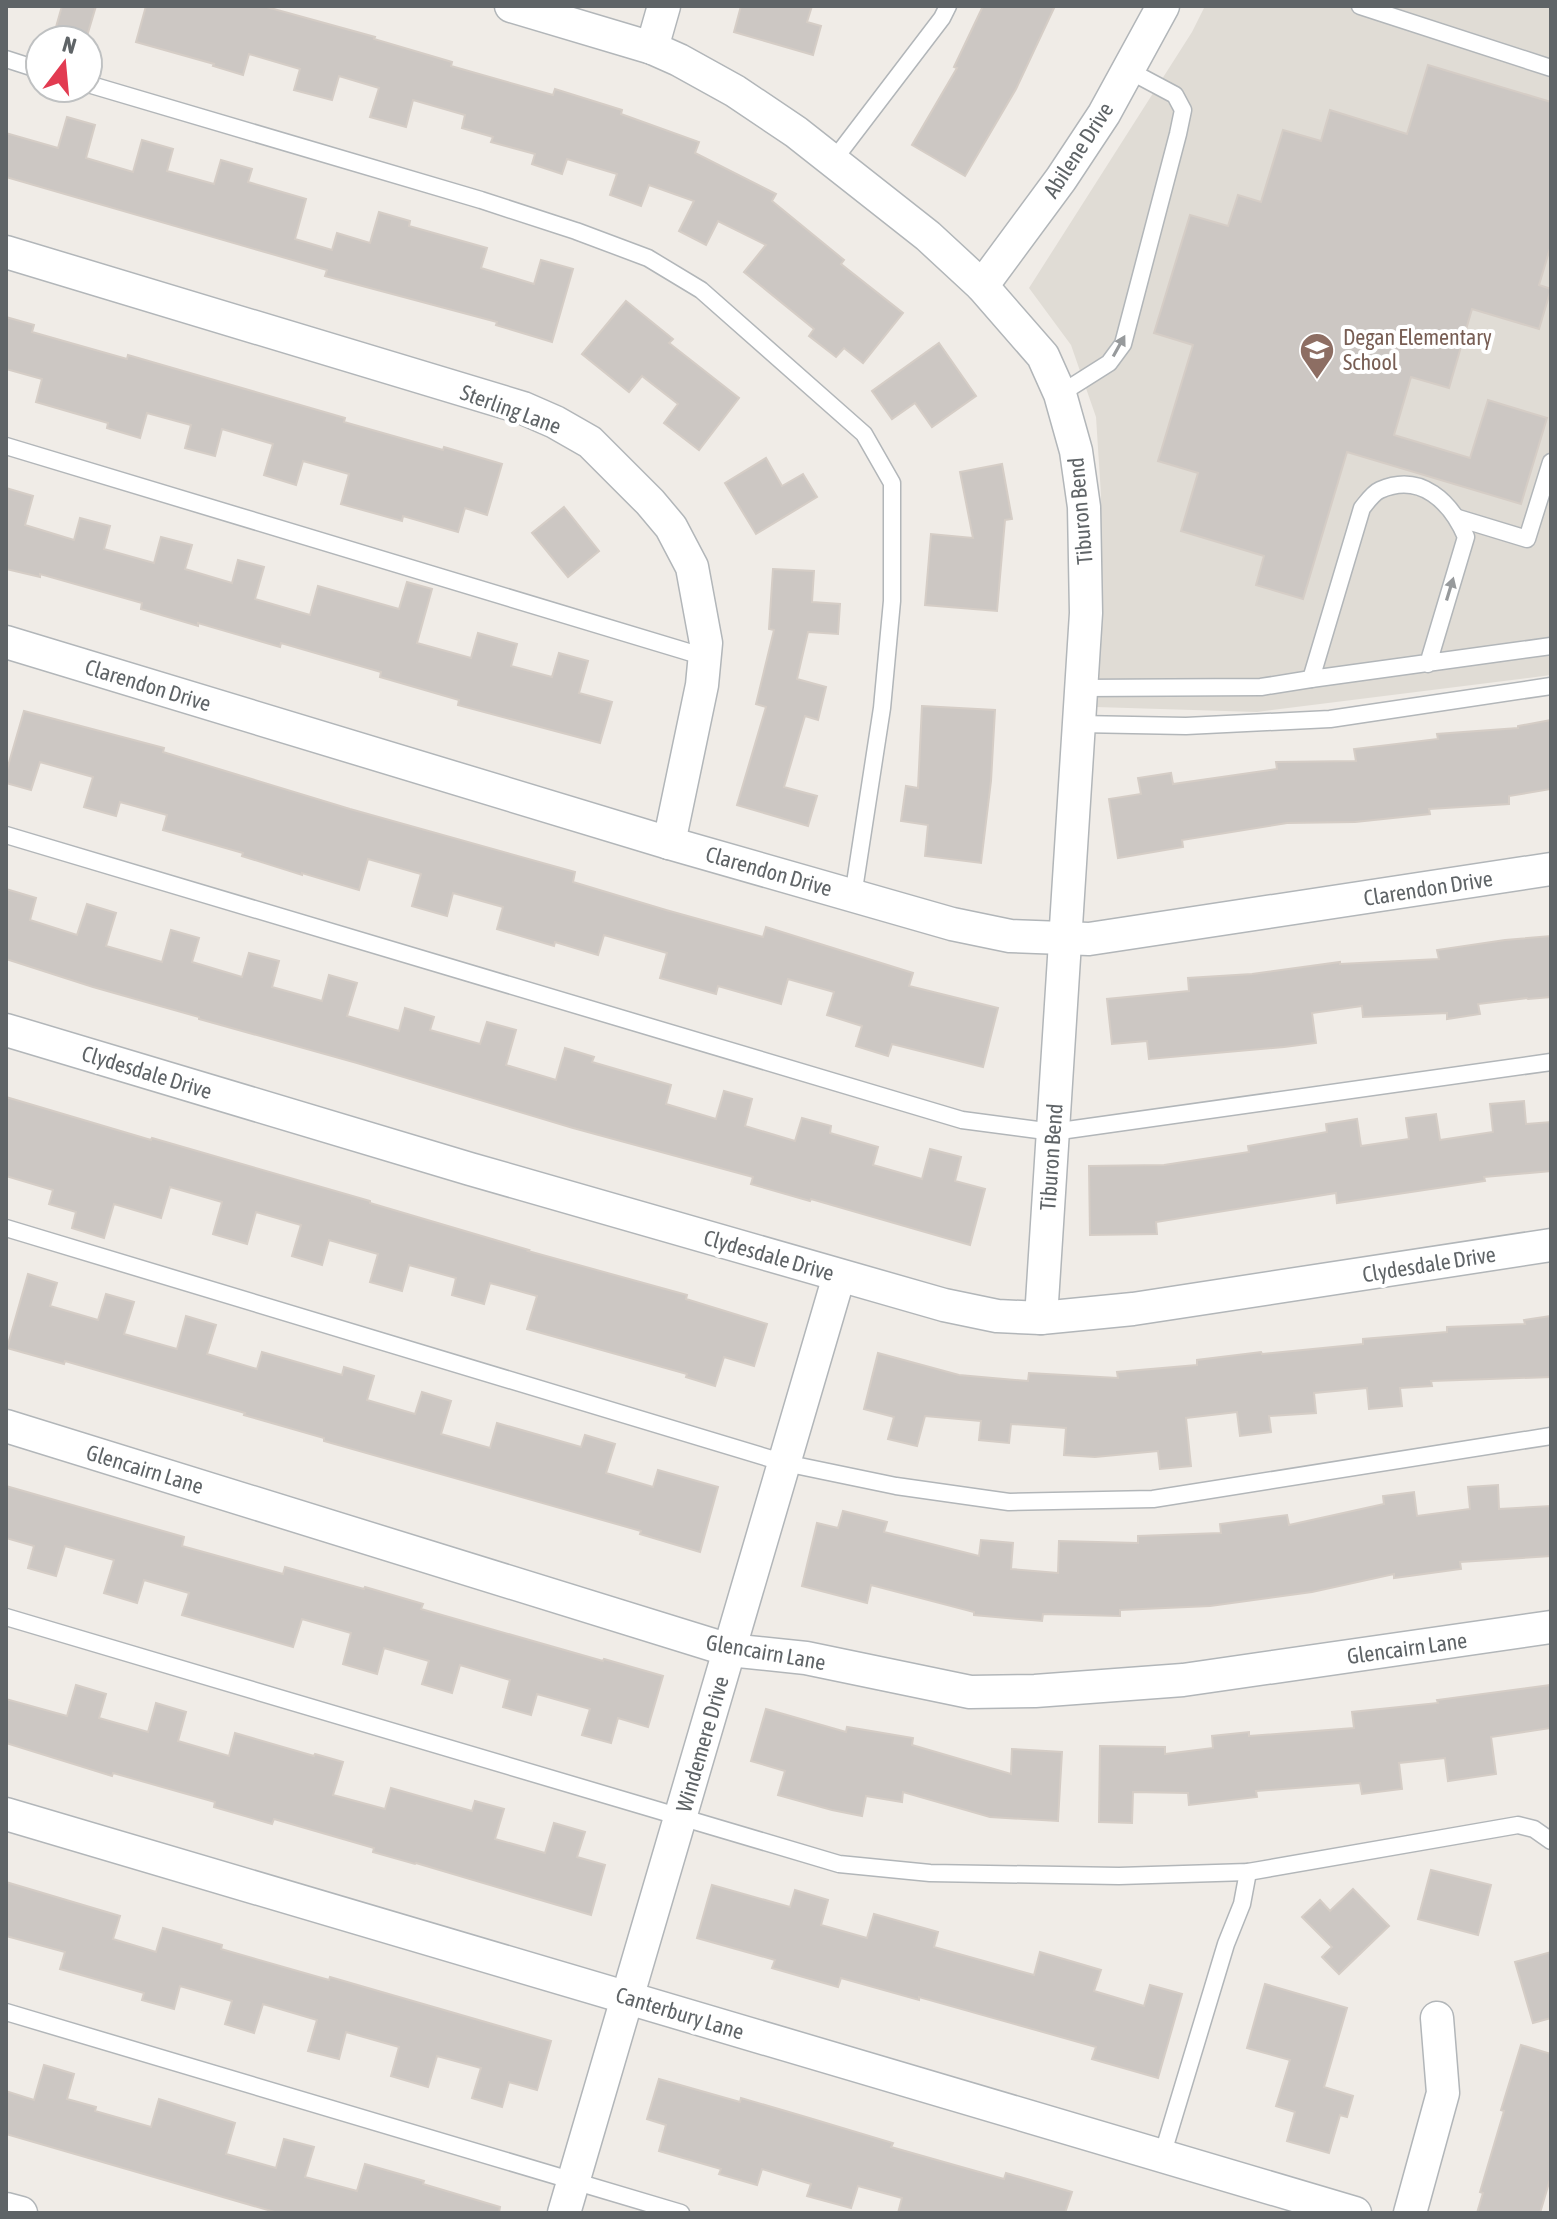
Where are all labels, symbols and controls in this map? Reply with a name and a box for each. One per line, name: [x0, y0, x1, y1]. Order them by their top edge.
north arrow: [24, 24, 104, 104]
text: N: [60, 30, 79, 59]
street label: Abilene Drive: [1038, 98, 1118, 202]
place label: Degan Elementary School: [1343, 324, 1492, 375]
school or university icon: Degan Elementary School: [1298, 331, 1336, 381]
one-way arrow: [1113, 335, 1126, 358]
street label: Sterling Lane: [457, 379, 565, 439]
street label: Tiburon Bend: [1062, 456, 1098, 566]
one-way arrow: [1444, 577, 1457, 601]
street label: Clarendon Drive: [82, 654, 214, 716]
street label: Clarendon Drive: [703, 841, 835, 901]
street label: Clarendon Drive: [1362, 865, 1494, 911]
street label: Clydesdale Drive: [79, 1040, 215, 1104]
street label: Tiburon Bend: [1034, 1103, 1068, 1211]
street label: Clydesdale Drive: [701, 1224, 837, 1286]
street label: Clydesdale Drive: [1361, 1241, 1497, 1287]
street label: Glencairn Lane: [83, 1439, 207, 1499]
street label: Glencairn Lane: [1345, 1627, 1469, 1669]
street label: Glencairn Lane: [704, 1629, 828, 1675]
street label: Windemere Drive: [670, 1673, 734, 1815]
street label: Canterbury Lane: [613, 1981, 747, 2045]

